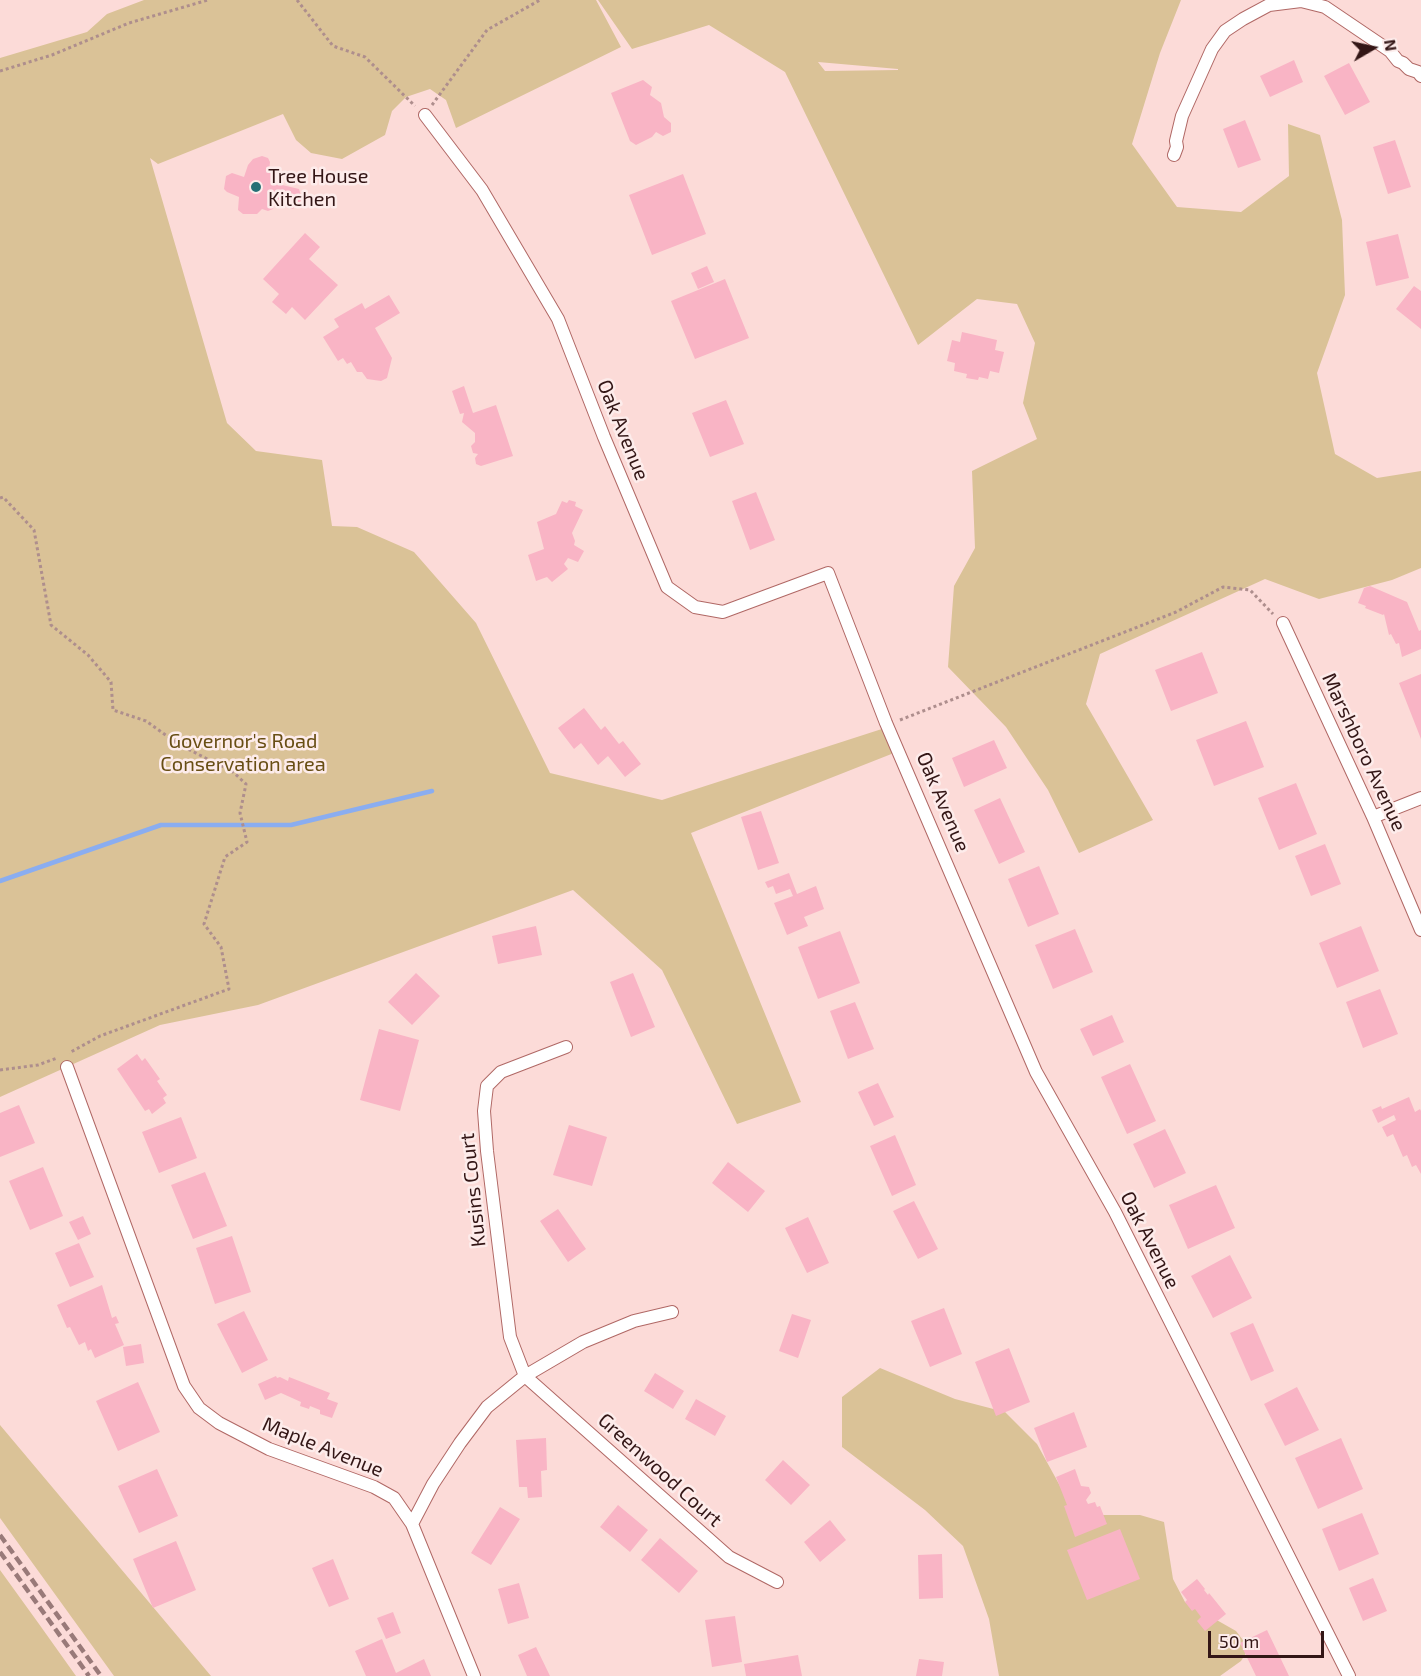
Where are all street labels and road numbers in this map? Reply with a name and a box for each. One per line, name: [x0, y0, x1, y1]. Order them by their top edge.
street label: Oak Avenue: [592, 376, 654, 484]
street label: Marshboro Avenue: [1317, 669, 1411, 835]
street label: Oak Avenue: [911, 749, 975, 855]
street label: Kusins Court: [455, 1132, 491, 1248]
street label: Oak Avenue: [1115, 1187, 1185, 1293]
street label: Greenwood Court: [593, 1408, 727, 1532]
street label: Maple Avenue: [259, 1412, 387, 1482]

